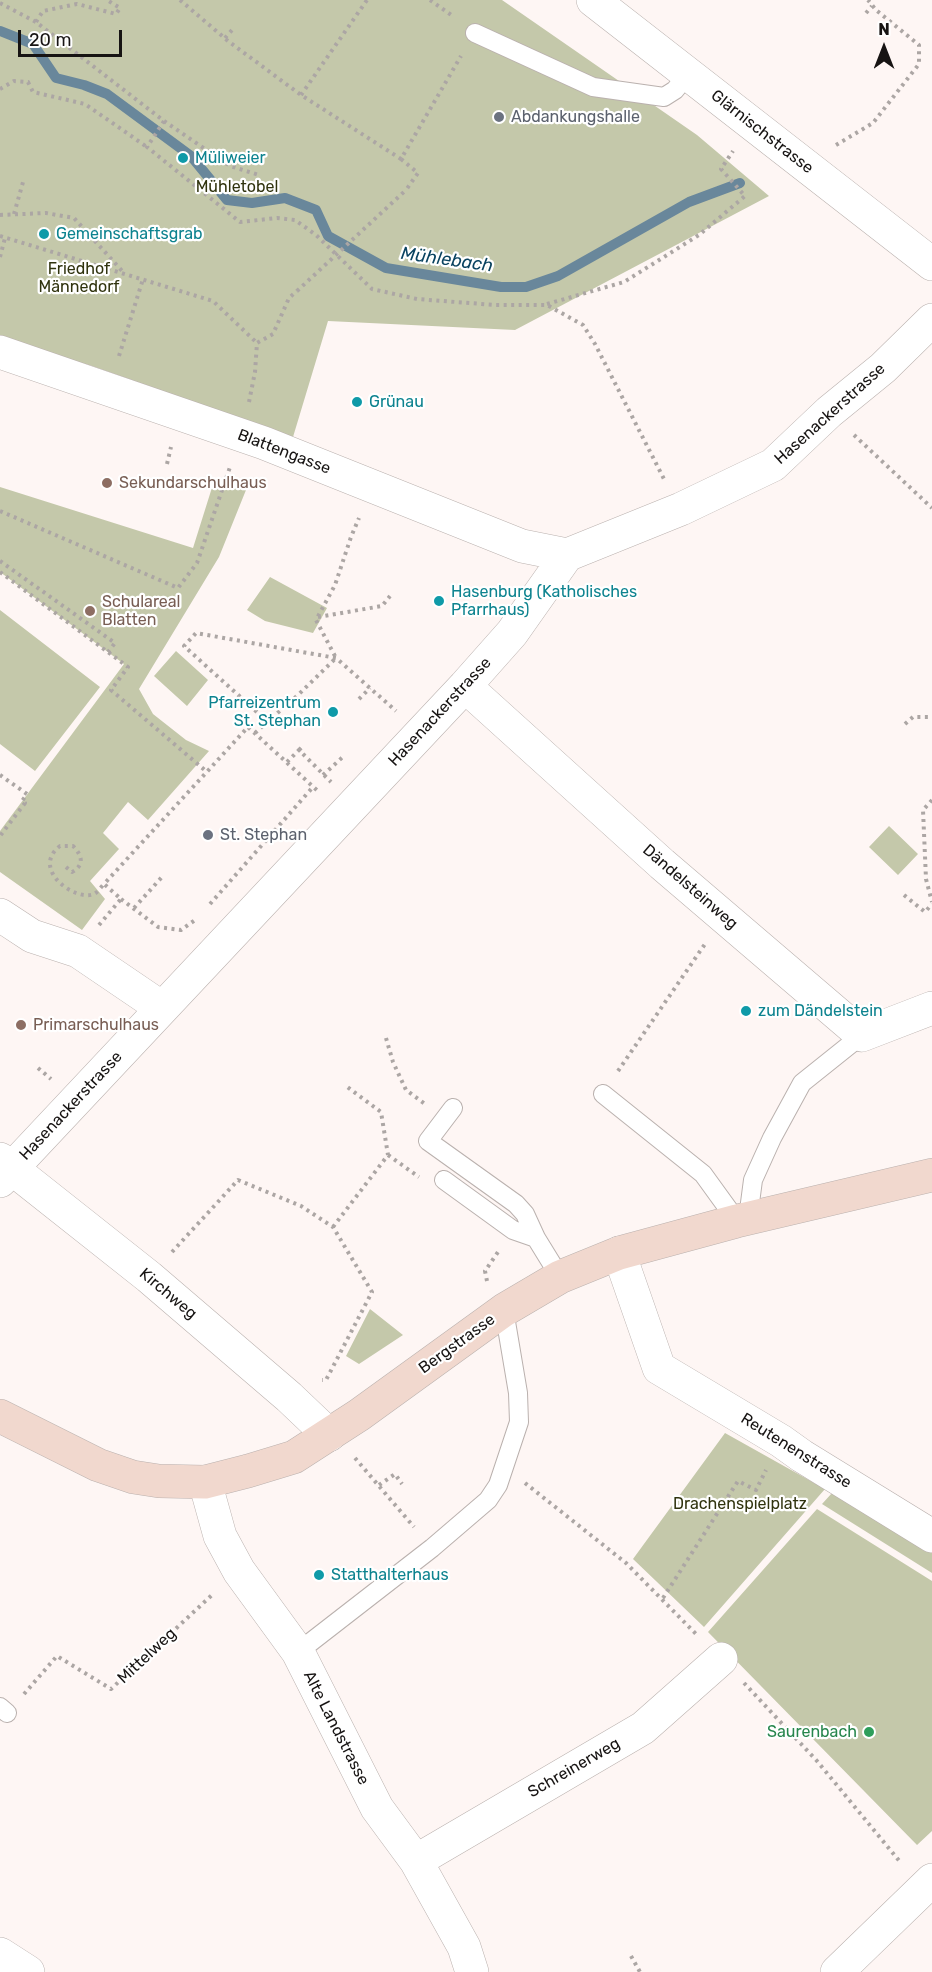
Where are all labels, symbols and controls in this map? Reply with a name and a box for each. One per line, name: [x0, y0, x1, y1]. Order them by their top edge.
scale bar: [21, 18, 124, 56]
north arrow: [854, 18, 914, 78]
text: N: [878, 20, 890, 39]
text: 20 m: [29, 29, 71, 51]
street label: Glärnischstrasse: [707, 86, 817, 178]
place label: Abdankungshalle: [511, 107, 640, 127]
marker: Abdankungshalle: [492, 110, 506, 124]
place label: Müliweier: [195, 148, 266, 168]
marker: Müliweier: [176, 151, 190, 165]
park label: Mühletobel: [196, 177, 278, 197]
place label: Gemeinschaftsgrab: [56, 224, 203, 244]
marker: Gemeinschaftsgrab: [37, 227, 51, 241]
water label: Mühlebach: [400, 243, 494, 277]
park label: Friedhof Männedorf: [39, 259, 119, 297]
street label: Hasenackerstrasse: [771, 359, 889, 469]
place label: Grünau: [369, 392, 424, 412]
marker: Grünau: [350, 395, 364, 409]
street label: Blattengasse: [235, 425, 333, 479]
place label: Sekundarschulhaus: [119, 473, 267, 493]
marker: Sekundarschulhaus: [100, 476, 114, 490]
place label: Hasenburg (Katholisches Pfarrhaus): [451, 582, 637, 620]
place label: Schulareal Blatten: [102, 592, 180, 630]
marker: Hasenburg (Katholisches Pfarrhaus): [432, 594, 446, 608]
marker: Schulareal Blatten: [83, 604, 97, 618]
street label: Hasenackerstrasse: [385, 653, 495, 771]
place label: Pfarreizentrum St. Stephan: [208, 693, 321, 731]
marker: Pfarreizentrum St. Stephan: [326, 705, 340, 719]
place label: St. Stephan: [220, 825, 307, 845]
marker: St. Stephan: [201, 828, 215, 842]
street label: Dändelsteinweg: [638, 840, 742, 934]
place label: zum Dändelstein: [758, 1001, 883, 1021]
marker: zum Dändelstein: [739, 1004, 753, 1018]
place label: Primarschulhaus: [33, 1015, 159, 1035]
marker: Primarschulhaus: [14, 1018, 28, 1032]
street label: Hasenackerstrasse: [16, 1047, 126, 1165]
street label: Kirchweg: [135, 1264, 201, 1324]
street label: Bergstrasse: [415, 1310, 499, 1378]
street label: Reutenenstrasse: [737, 1409, 855, 1493]
park label: Drachenspielplatz: [673, 1494, 807, 1514]
place label: Statthalterhaus: [331, 1565, 449, 1585]
marker: Statthalterhaus: [312, 1568, 326, 1582]
street label: Mittelweg: [114, 1624, 180, 1688]
street label: Alte Landstrasse: [299, 1668, 373, 1788]
place label: Saurenbach: [767, 1722, 857, 1742]
marker: Saurenbach: [862, 1725, 876, 1739]
street label: Schreinerweg: [525, 1734, 623, 1802]

